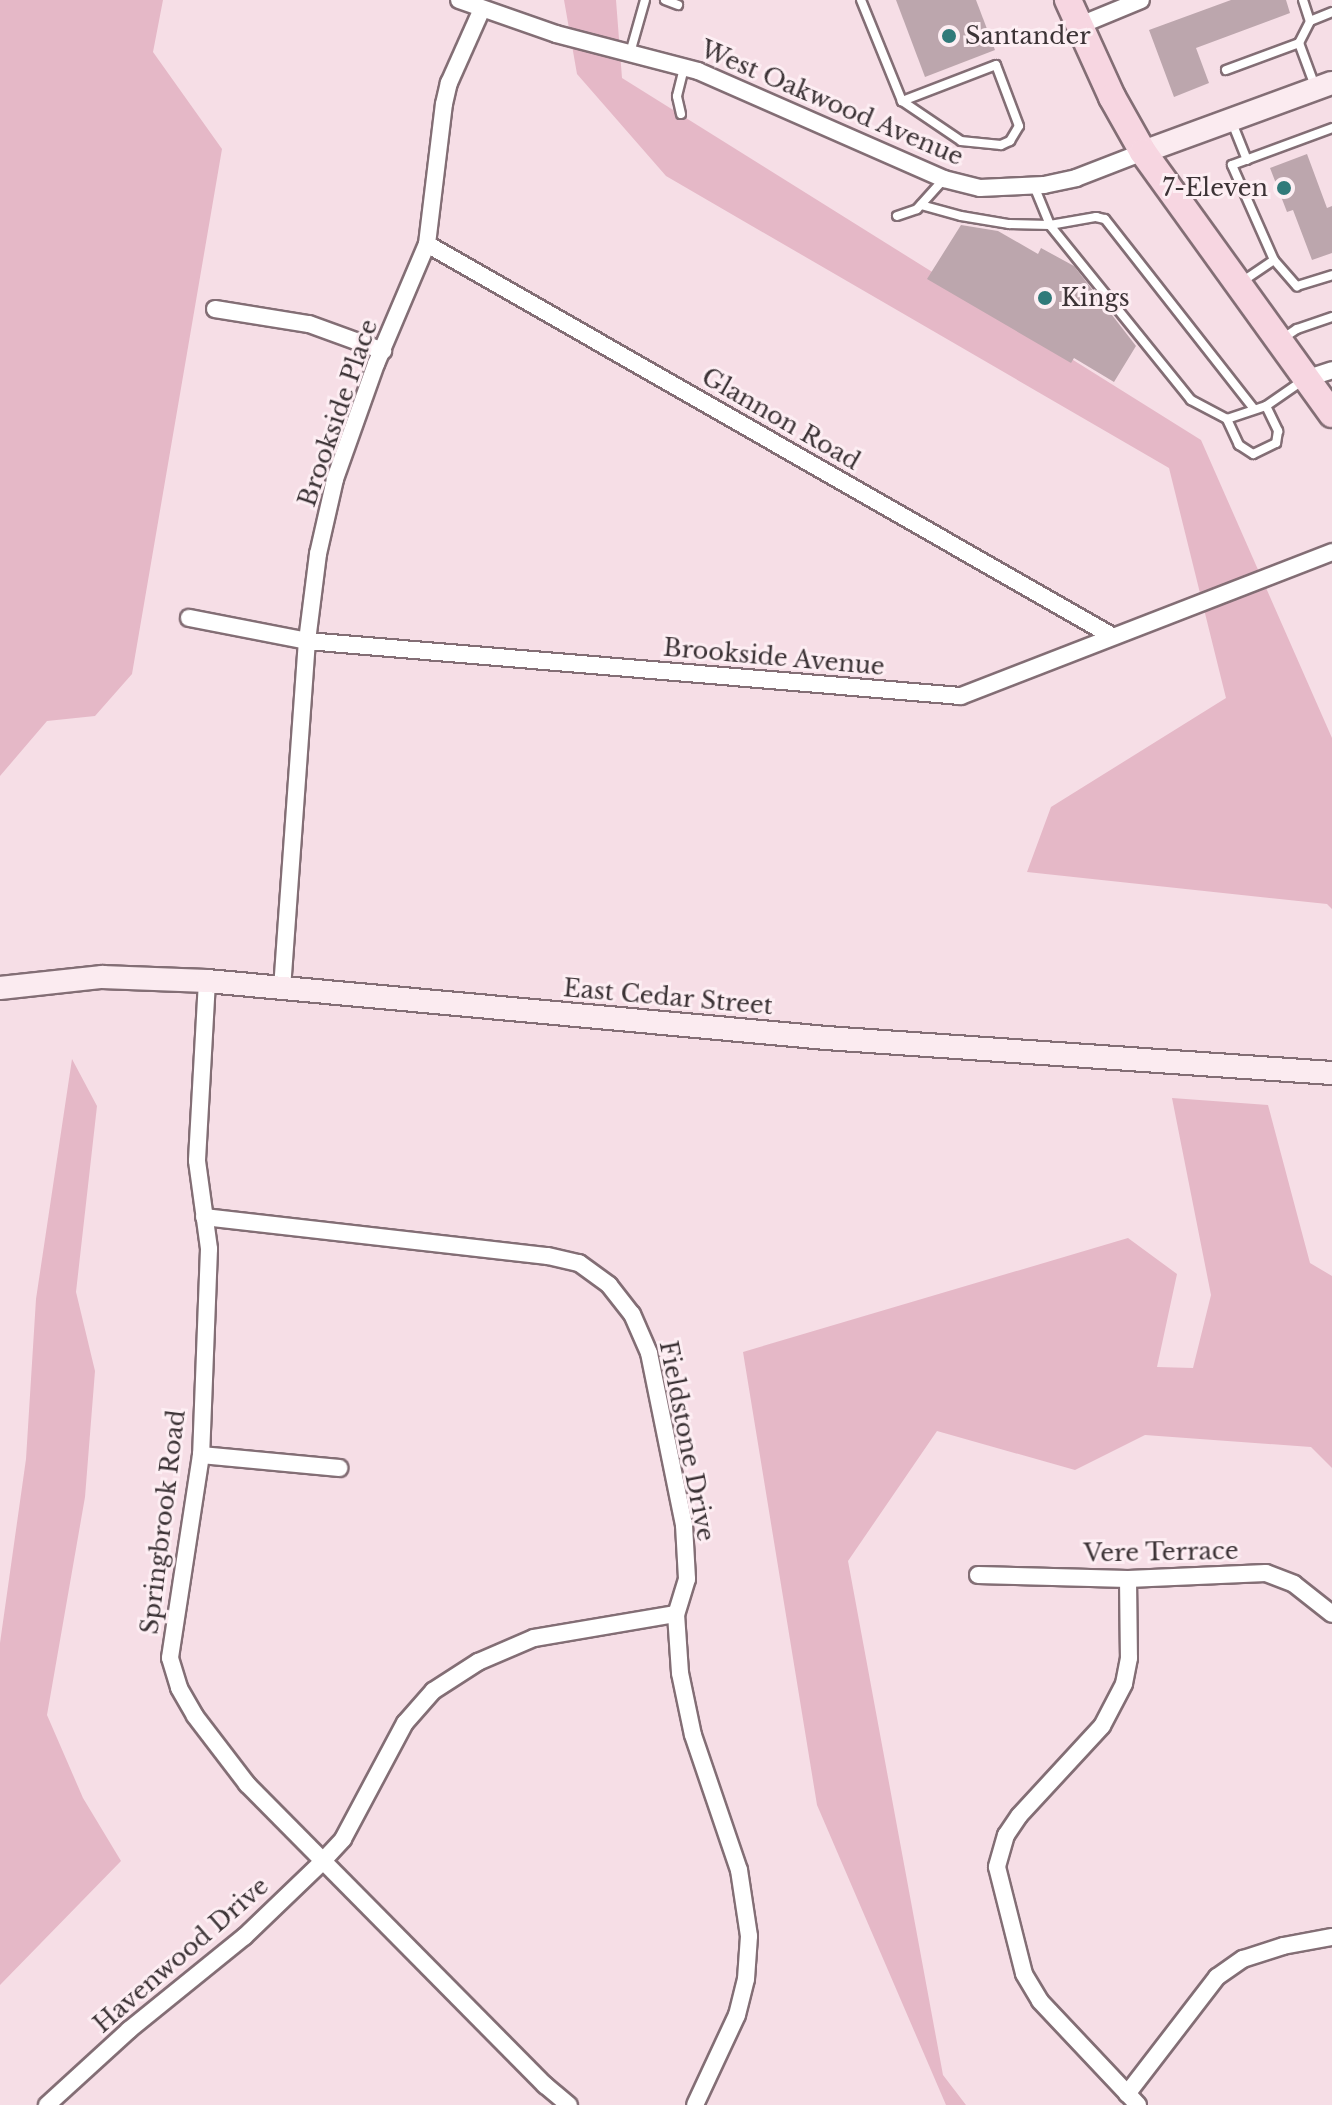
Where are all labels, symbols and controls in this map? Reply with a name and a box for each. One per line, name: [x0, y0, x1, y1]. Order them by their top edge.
place label: Santander: [965, 22, 1091, 50]
marker: Santander: [940, 27, 958, 45]
street label: West Oakwood Avenue: [696, 34, 968, 172]
place label: 7-Eleven: [1162, 174, 1268, 202]
marker: 7-Eleven: [1275, 179, 1293, 197]
place label: Kings: [1061, 284, 1130, 312]
marker: Kings: [1036, 289, 1054, 307]
street label: Brookside Place: [292, 316, 384, 510]
street label: Glannon Road: [697, 362, 865, 476]
street label: Brookside Avenue: [662, 633, 886, 681]
street label: East Cedar Street: [562, 973, 774, 1021]
street label: Fieldstone Drive: [653, 1338, 721, 1544]
street label: Springbrook Road: [135, 1408, 191, 1636]
street label: Vere Terrace: [1083, 1536, 1239, 1568]
street label: Havenwood Drive: [88, 1871, 274, 2039]

